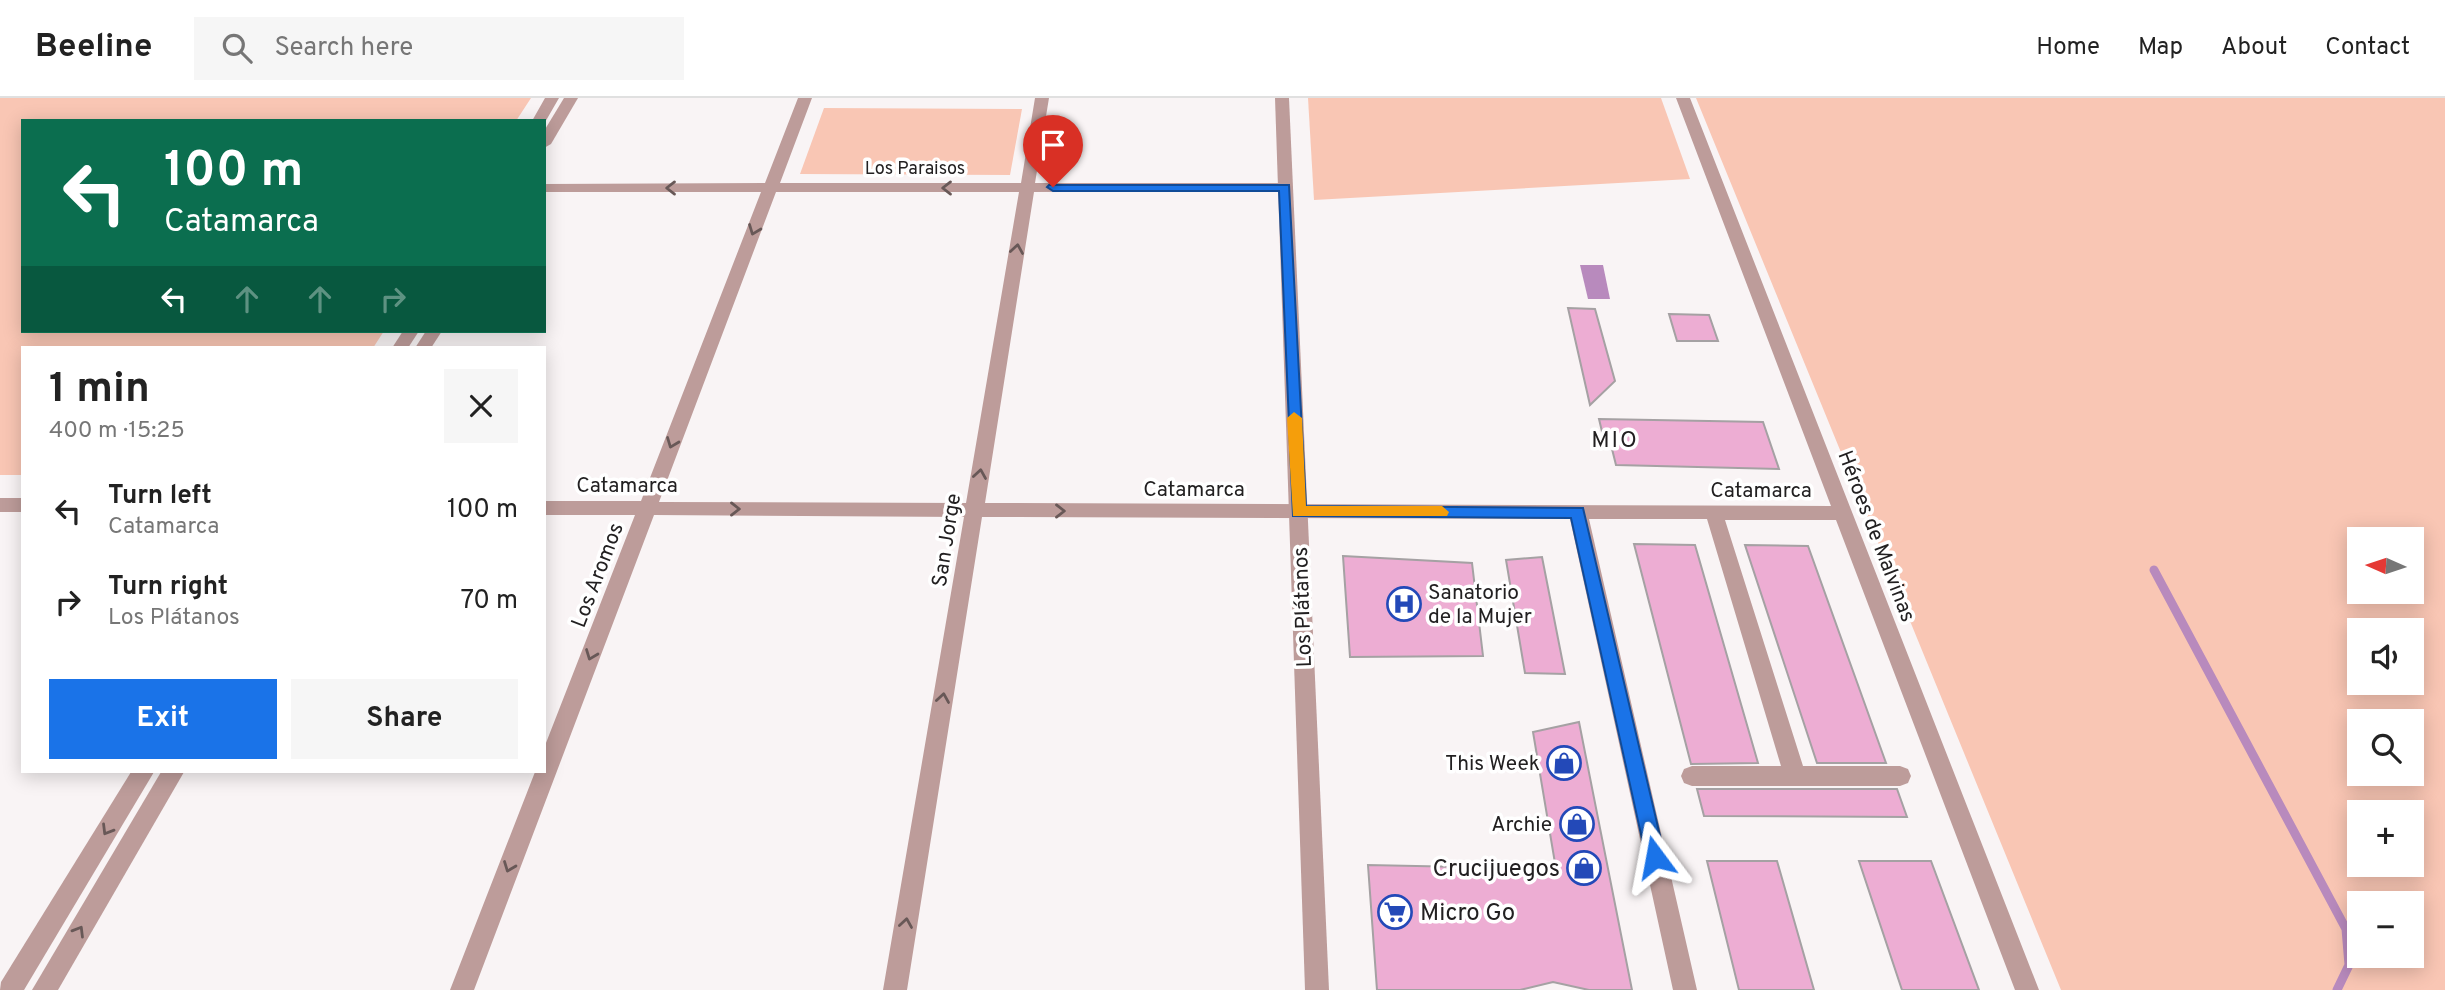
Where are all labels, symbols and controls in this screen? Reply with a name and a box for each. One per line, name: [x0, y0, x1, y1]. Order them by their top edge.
search box: [194, 17, 684, 80]
text: Beeline: [35, 27, 152, 69]
icon: search: [218, 29, 256, 67]
text: Search here: [274, 32, 413, 65]
text: Home: [2036, 33, 2100, 63]
text: Map: [2138, 33, 2183, 63]
text: About: [2221, 33, 2287, 63]
text: Contact: [2325, 33, 2410, 63]
pin: [1023, 115, 1083, 187]
icon: arrive: [1034, 126, 1072, 164]
text: 100 m: [164, 142, 303, 204]
icon: left: [49, 147, 140, 238]
street label: Los Paraisos: [865, 158, 965, 181]
one-way arrow: [665, 180, 676, 196]
one-way arrow: [942, 180, 952, 196]
text: Catamarca: [164, 203, 319, 243]
one-way arrow: [749, 224, 763, 236]
one-way arrow: [1009, 243, 1024, 255]
icon: left: [155, 280, 193, 318]
icon: ahead: [228, 280, 266, 318]
icon: ahead: [301, 280, 339, 318]
icon: right: [374, 280, 412, 318]
text: 1 min: [49, 364, 150, 417]
button: close: [444, 369, 518, 443]
text: 400 m · 15:25: [49, 417, 185, 446]
district label: MIO: [1591, 427, 1639, 456]
one-way arrow: [667, 436, 681, 448]
street label: Héroes de Malvinas: [1830, 447, 1921, 626]
one-way arrow: [972, 468, 987, 480]
street label: Catamarca: [576, 473, 678, 500]
street label: Catamarca: [1143, 477, 1245, 504]
street label: Catamarca: [1710, 478, 1812, 505]
text: Turn left: [108, 480, 212, 513]
icon: left: [49, 492, 87, 530]
street label: San Jorge: [927, 492, 968, 589]
text: 100 m: [447, 494, 518, 527]
one-way arrow: [730, 501, 741, 517]
one-way arrow: [1056, 503, 1066, 519]
text: Catamarca: [108, 513, 219, 542]
street label: Los Aromos: [566, 519, 631, 632]
north arrow: [2347, 527, 2424, 604]
map controls: [2347, 527, 2424, 968]
street label: Los Plátanos: [1288, 546, 1319, 668]
text: Turn right: [108, 571, 228, 604]
place label: Sanatorio de la Mujer: [1428, 580, 1532, 631]
icon: right: [49, 583, 87, 621]
text: 70 m: [460, 585, 518, 618]
hospital icon: Sanatorio de la Mujer: [1385, 585, 1423, 623]
text: Los Plátanos: [108, 604, 240, 633]
button: sound: [2347, 618, 2424, 695]
one-way arrow: [585, 648, 599, 660]
button: Exit: [49, 679, 277, 759]
button: Share: [291, 679, 518, 759]
one-way arrow: [935, 692, 950, 704]
button: search: [2347, 709, 2424, 786]
shop icon: This Week: [1545, 744, 1583, 782]
place label: This Week: [1445, 751, 1540, 778]
button: +: [2347, 800, 2424, 877]
shop icon: Archie: [1558, 805, 1596, 843]
place label: Archie: [1491, 812, 1552, 839]
position arrow: [1618, 820, 1692, 894]
one-way arrow: [103, 823, 116, 836]
shop icon: Crucijuegos: [1565, 849, 1603, 887]
place label: Crucijuegos: [1433, 855, 1560, 885]
one-way arrow: [504, 861, 518, 873]
button: −: [2347, 891, 2424, 968]
supermarket icon: Micro Go: [1376, 893, 1414, 931]
place label: Micro Go: [1420, 899, 1515, 929]
one-way arrow: [898, 917, 913, 929]
one-way arrow: [70, 926, 83, 939]

